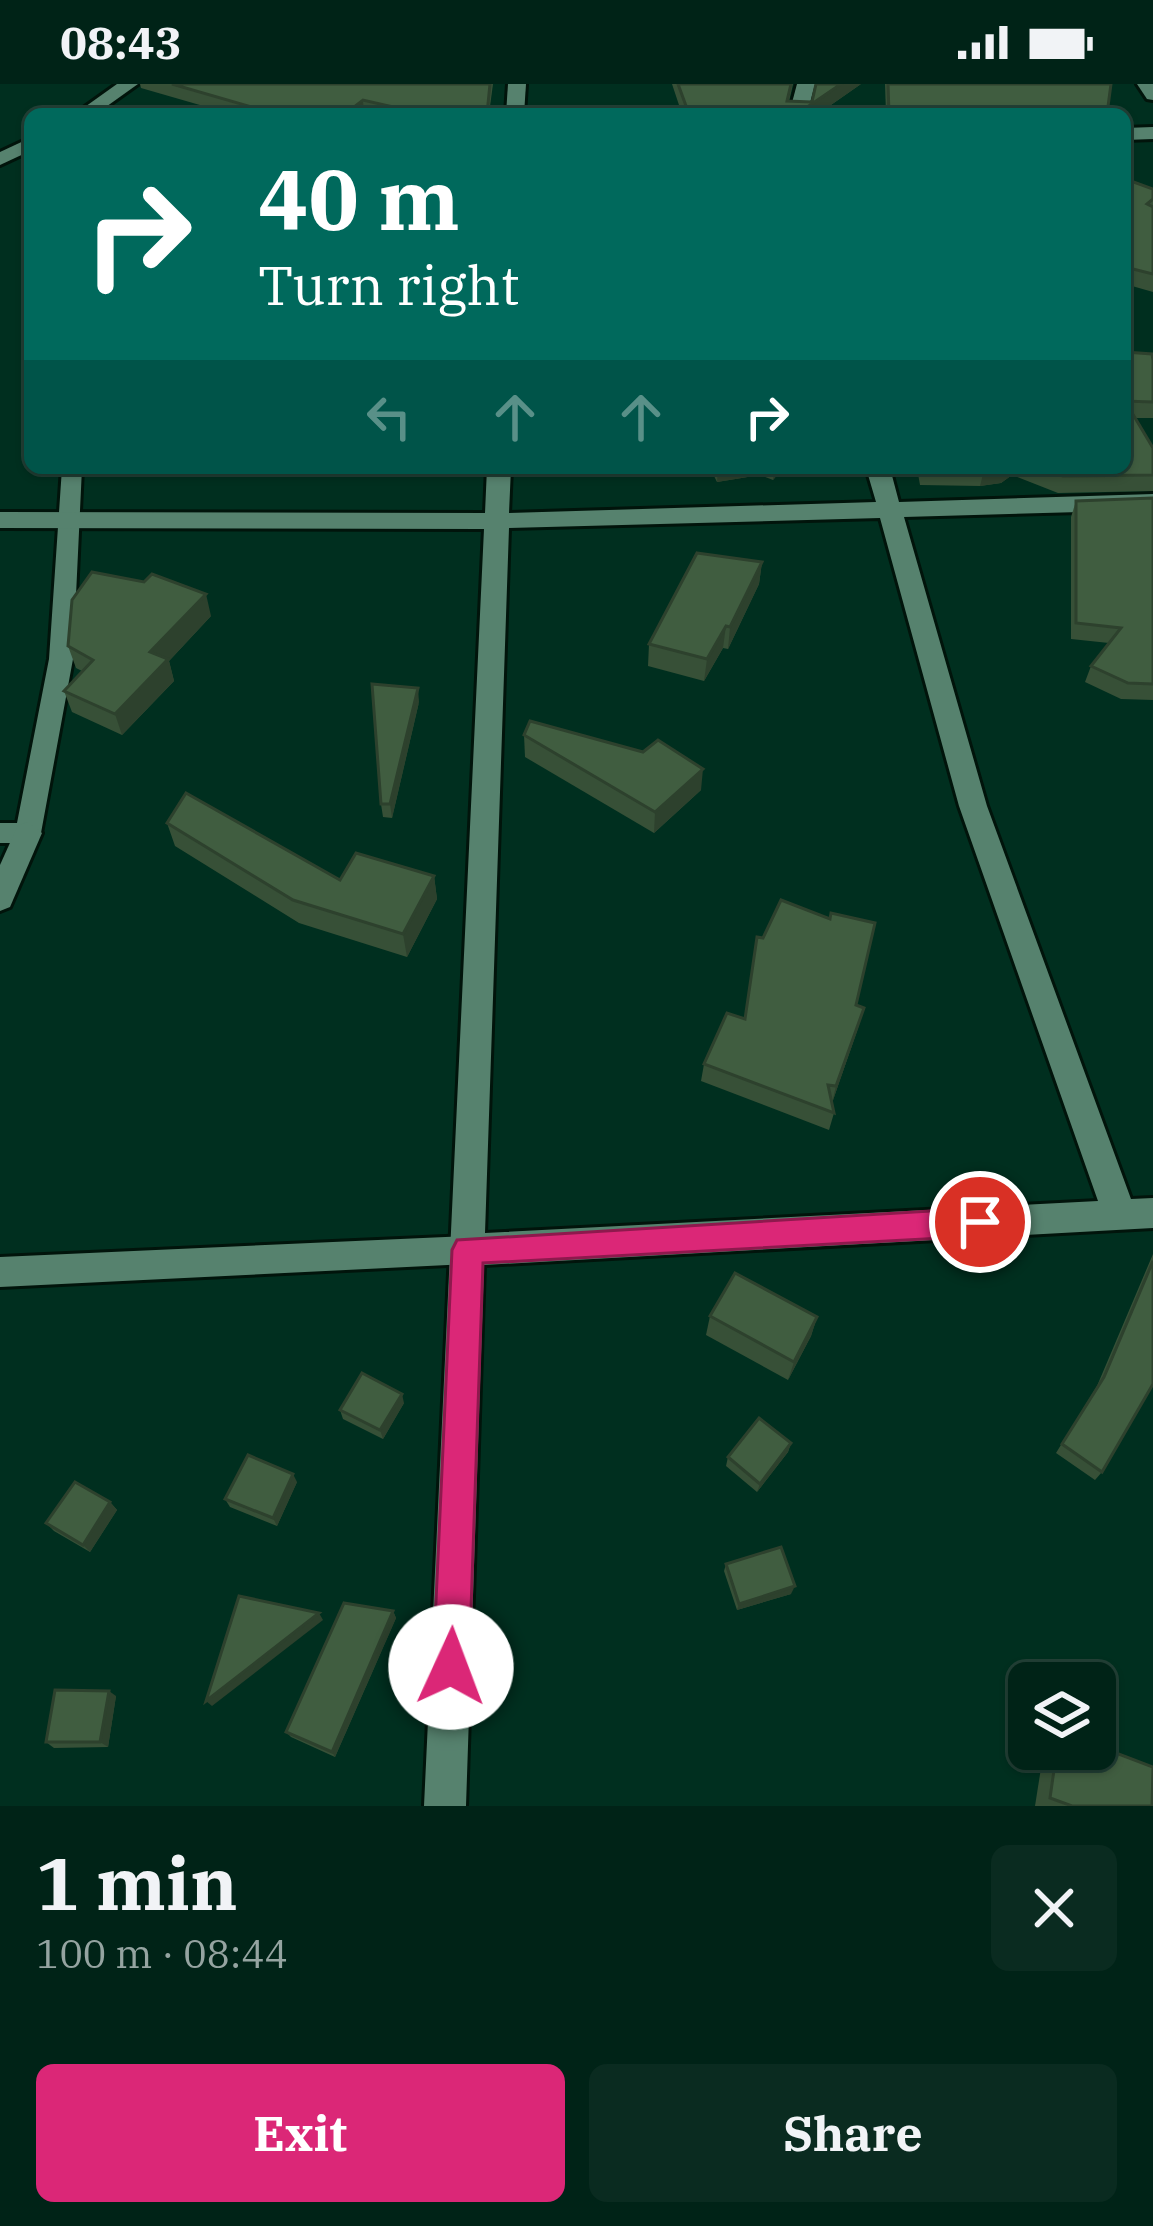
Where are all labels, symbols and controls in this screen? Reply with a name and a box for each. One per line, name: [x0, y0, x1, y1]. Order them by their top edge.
text: 08:43: [60, 13, 182, 71]
text: 40 m: [258, 144, 460, 253]
icon: right: [60, 156, 216, 312]
text: Turn right: [258, 250, 520, 320]
icon: left: [356, 384, 422, 450]
icon: ahead: [482, 384, 548, 450]
icon: ahead: [608, 384, 674, 450]
icon: right: [734, 384, 800, 450]
pin: [929, 1171, 1031, 1273]
icon: arrive: [947, 1189, 1013, 1255]
position arrow: [388, 1604, 514, 1730]
map controls: [1008, 1662, 1116, 1770]
button: layers: [1008, 1662, 1116, 1770]
text: 1 min: [36, 1836, 238, 1930]
button: close: [991, 1845, 1117, 1971]
text: 100 m · 08:44: [36, 1928, 288, 1979]
button: Exit: [36, 2064, 565, 2202]
button: Share: [589, 2064, 1117, 2202]

